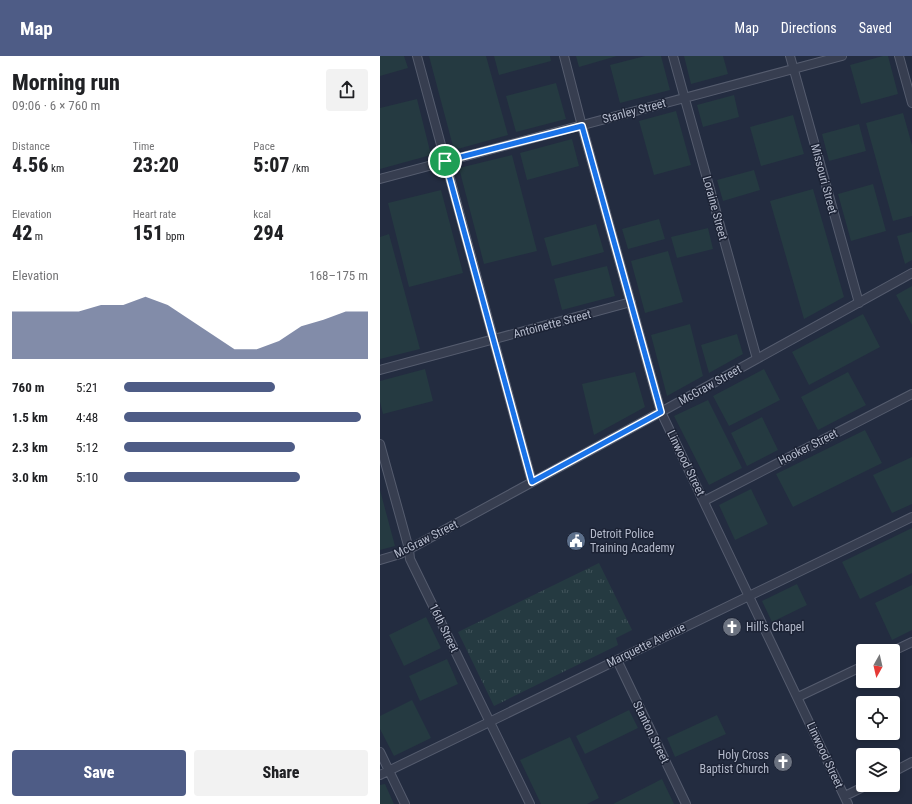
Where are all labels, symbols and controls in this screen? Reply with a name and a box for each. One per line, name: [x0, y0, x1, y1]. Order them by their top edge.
text: Map: [20, 17, 53, 40]
text: Map: [735, 20, 759, 36]
text: Directions: [781, 20, 837, 36]
text: Saved: [859, 20, 892, 36]
button: share: [326, 69, 368, 111]
text: Morning run: [12, 70, 120, 95]
street label: Stanley Street: [601, 96, 668, 126]
text: 09:06 · 6 × 760 m: [12, 98, 100, 113]
text: Distance: [12, 140, 50, 153]
text: Time: [133, 140, 154, 153]
text: Pace: [253, 140, 275, 153]
street label: Missouri Street: [808, 142, 840, 216]
pin: [428, 144, 462, 178]
icon: arrive: [434, 150, 456, 172]
text: 4.56: [12, 153, 48, 177]
text: 23:20: [133, 153, 179, 177]
text: 5:07: [253, 153, 289, 177]
text: km: [48, 162, 64, 175]
text: /km: [289, 162, 309, 175]
street label: Loraine Street: [700, 174, 730, 242]
text: Elevation: [12, 208, 52, 221]
text: Heart rate: [133, 208, 176, 221]
text: kcal: [253, 208, 271, 221]
text: 42: [12, 221, 32, 245]
text: 151: [133, 221, 163, 245]
text: 294: [253, 221, 284, 245]
text: m: [32, 230, 43, 243]
text: bpm: [163, 230, 185, 243]
text: Elevation: [12, 268, 59, 283]
text: 168–175 m: [309, 268, 368, 283]
street label: Antoinette Street: [512, 307, 593, 341]
street label: McGraw Street: [676, 362, 744, 408]
text: 760 m: [12, 380, 44, 395]
text: 5:21: [76, 380, 98, 395]
text: 1.5 km: [12, 410, 48, 425]
text: 4:48: [76, 410, 98, 425]
street label: Hooker Street: [776, 426, 841, 468]
street label: Linwood Street: [664, 428, 708, 498]
text: 2.3 km: [12, 440, 48, 455]
text: 5:12: [76, 440, 98, 455]
text: 3.0 km: [12, 470, 48, 485]
text: 5:10: [76, 470, 98, 485]
street label: McGraw Street: [392, 517, 461, 561]
place label: Detroit Police Training Academy: [590, 527, 675, 555]
public building icon: Detroit Police Training Academy: [565, 530, 587, 552]
street label: 16th Street: [426, 602, 462, 655]
church icon: Hill's Chapel: [721, 616, 743, 638]
street label: Marquette Avenue: [604, 620, 688, 670]
place label: Hill's Chapel: [746, 620, 804, 634]
north arrow: [856, 644, 900, 688]
map controls: [856, 644, 900, 792]
button: locate: [856, 696, 900, 740]
street label: Stanton Street: [630, 699, 672, 766]
street label: Linwood Street: [804, 720, 847, 791]
place label: Holy Cross Baptist Church: [699, 748, 769, 776]
button: layers: [856, 748, 900, 792]
button: Save: [12, 750, 186, 796]
button: Share: [194, 750, 368, 796]
church icon: Holy Cross Baptist Church: [772, 751, 794, 773]

